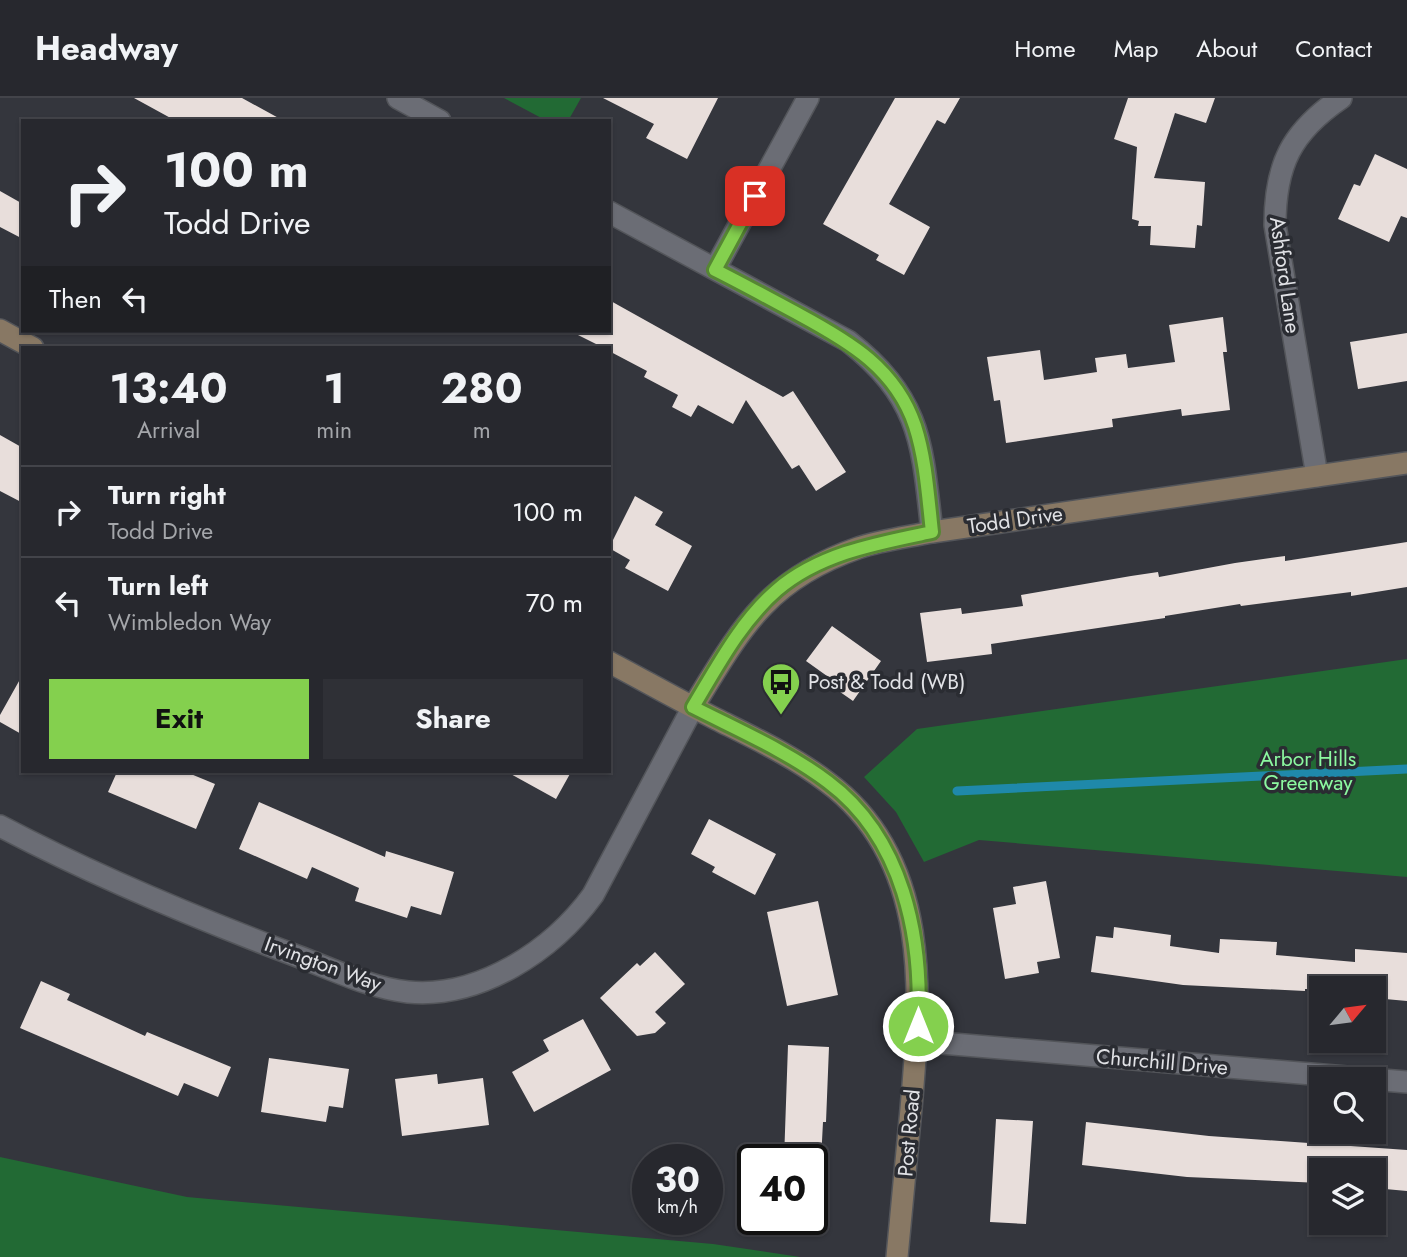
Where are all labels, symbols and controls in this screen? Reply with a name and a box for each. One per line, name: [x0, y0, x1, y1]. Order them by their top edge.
text: Headway: [35, 25, 178, 72]
text: Home: [1014, 31, 1076, 66]
text: Map: [1114, 31, 1158, 66]
text: About: [1196, 31, 1257, 66]
text: Contact: [1295, 31, 1372, 66]
text: 100 m: [164, 135, 309, 205]
icon: right: [49, 147, 140, 238]
pin: [725, 166, 785, 226]
icon: arrive: [736, 177, 774, 215]
text: Todd Drive: [164, 200, 310, 246]
street label: Ashford Lane: [1262, 215, 1308, 336]
text: Then: [49, 280, 102, 318]
icon: left: [116, 280, 154, 318]
text: 13:40: [110, 358, 228, 419]
text: 1: [324, 358, 345, 419]
text: 280: [441, 358, 522, 419]
text: Arrival: [137, 413, 200, 447]
text: min: [316, 413, 352, 447]
text: m: [473, 413, 491, 447]
text: Turn right: [108, 476, 226, 514]
icon: right: [49, 493, 87, 531]
text: 100 m: [512, 493, 583, 531]
street label: Todd Drive: [965, 498, 1065, 542]
text: Todd Drive: [108, 514, 213, 548]
text: Turn left: [108, 567, 208, 605]
icon: left: [49, 584, 87, 622]
text: 70 m: [526, 584, 583, 622]
text: Wimbledon Way: [108, 605, 271, 639]
bus stop icon: Post & Todd (WB): [760, 661, 802, 716]
place label: Post & Todd (WB): [808, 667, 966, 697]
button: Exit: [49, 679, 309, 759]
button: Share: [323, 679, 583, 759]
park label: Arbor Hills Greenway: [1260, 744, 1356, 798]
street label: Irvington Way: [260, 929, 386, 999]
north arrow: [1309, 976, 1386, 1054]
map controls: [1309, 976, 1386, 1235]
position arrow: [881, 989, 955, 1063]
street label: Churchill Drive: [1095, 1041, 1229, 1083]
button: search: [1309, 1067, 1386, 1144]
street label: Post Road: [890, 1088, 928, 1178]
speed limit sign: 40: [737, 1144, 828, 1235]
text: 30: [655, 1155, 700, 1205]
button: layers: [1309, 1158, 1386, 1235]
text: km/h: [657, 1194, 698, 1220]

